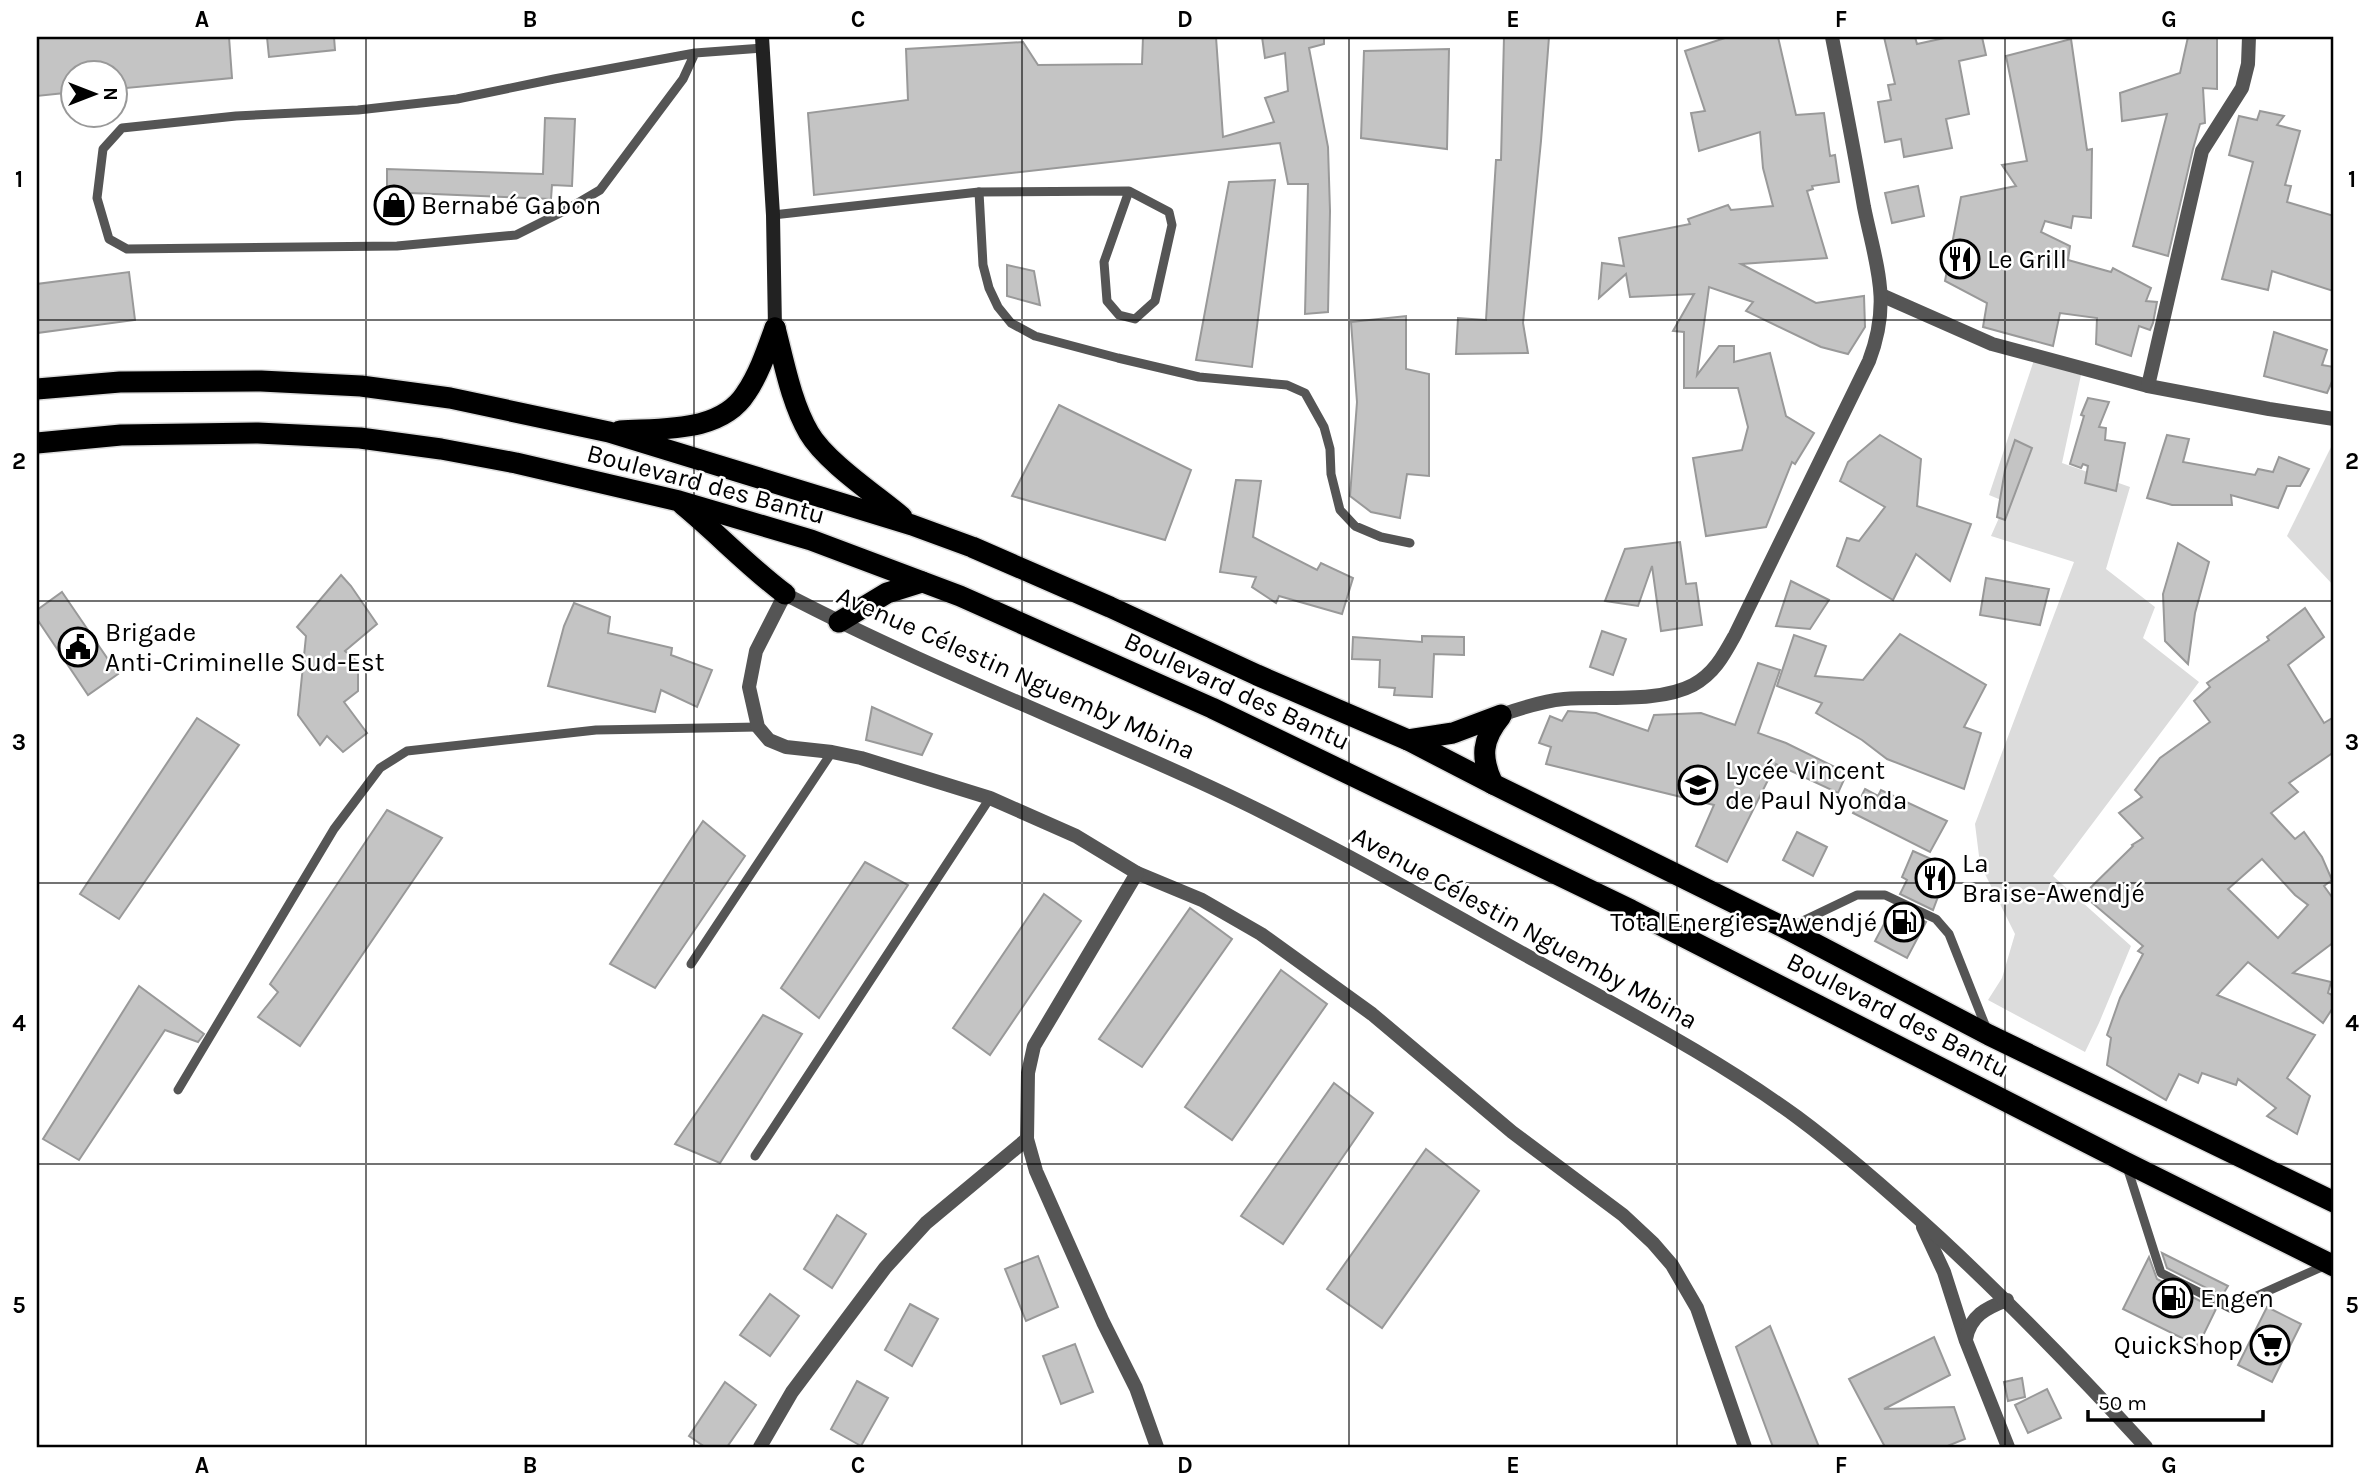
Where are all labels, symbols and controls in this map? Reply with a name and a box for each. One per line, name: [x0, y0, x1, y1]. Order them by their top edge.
text: A: [195, 6, 209, 33]
text: B: [523, 6, 537, 33]
text: C: [851, 6, 865, 33]
text: D: [1177, 6, 1193, 33]
text: E: [1506, 6, 1520, 33]
text: F: [1835, 6, 1847, 33]
text: G: [2161, 6, 2177, 33]
north arrow: [60, 60, 130, 130]
text: N: [99, 87, 121, 101]
text: 1: [15, 166, 23, 193]
text: 1: [2348, 166, 2356, 193]
shop icon: Bernabé Gabon: [373, 184, 415, 226]
place label: Bernabé Gabon: [421, 190, 601, 221]
restaurant icon: Le Grill: [1939, 238, 1981, 280]
place label: Le Grill: [1987, 244, 2067, 275]
street label: Boulevard des Bantu: [583, 437, 829, 531]
text: 2: [12, 448, 26, 475]
text: 2: [2345, 448, 2359, 475]
street label: Avenue Célestin Nguemby Mbina: [832, 580, 1200, 766]
place label: Brigade Anti-Criminelle Sud-Est: [105, 617, 385, 678]
street label: Boulevard des Bantu: [1119, 625, 1355, 757]
public building icon: Brigade Anti-Criminelle Sud-Est: [57, 626, 99, 668]
text: 3: [12, 729, 26, 756]
text: 3: [2345, 729, 2359, 756]
place label: Lycée Vincent de Paul Nyonda: [1725, 755, 1907, 816]
school or university icon: Lycée Vincent de Paul Nyonda: [1677, 764, 1719, 806]
street label: Avenue Célestin Nguemby Mbina: [1347, 820, 1703, 1036]
place label: La Braise-Awendjé: [1962, 848, 2145, 909]
restaurant icon: La Braise-Awendjé: [1914, 857, 1956, 899]
fuel station icon: TotalEnergies-Awendjé: [1883, 901, 1925, 943]
place label: TotalEnergies-Awendjé: [1610, 907, 1877, 938]
street label: Boulevard des Bantu: [1782, 945, 2014, 1085]
text: 4: [12, 1010, 26, 1037]
text: 4: [2345, 1010, 2359, 1037]
fuel station icon: Engen: [2152, 1277, 2194, 1319]
place label: Engen: [2200, 1283, 2274, 1314]
text: 5: [12, 1292, 26, 1319]
text: 5: [2345, 1292, 2359, 1319]
supermarket icon: QuickShop: [2249, 1324, 2291, 1366]
place label: QuickShop: [2114, 1330, 2243, 1361]
scale bar: [2088, 1379, 2262, 1423]
text: 50 m: [2098, 1391, 2147, 1415]
text: A: [195, 1452, 209, 1479]
text: B: [523, 1452, 537, 1479]
text: C: [851, 1452, 865, 1479]
text: D: [1177, 1452, 1193, 1479]
text: E: [1506, 1452, 1520, 1479]
text: F: [1835, 1452, 1847, 1479]
text: G: [2161, 1452, 2177, 1479]

